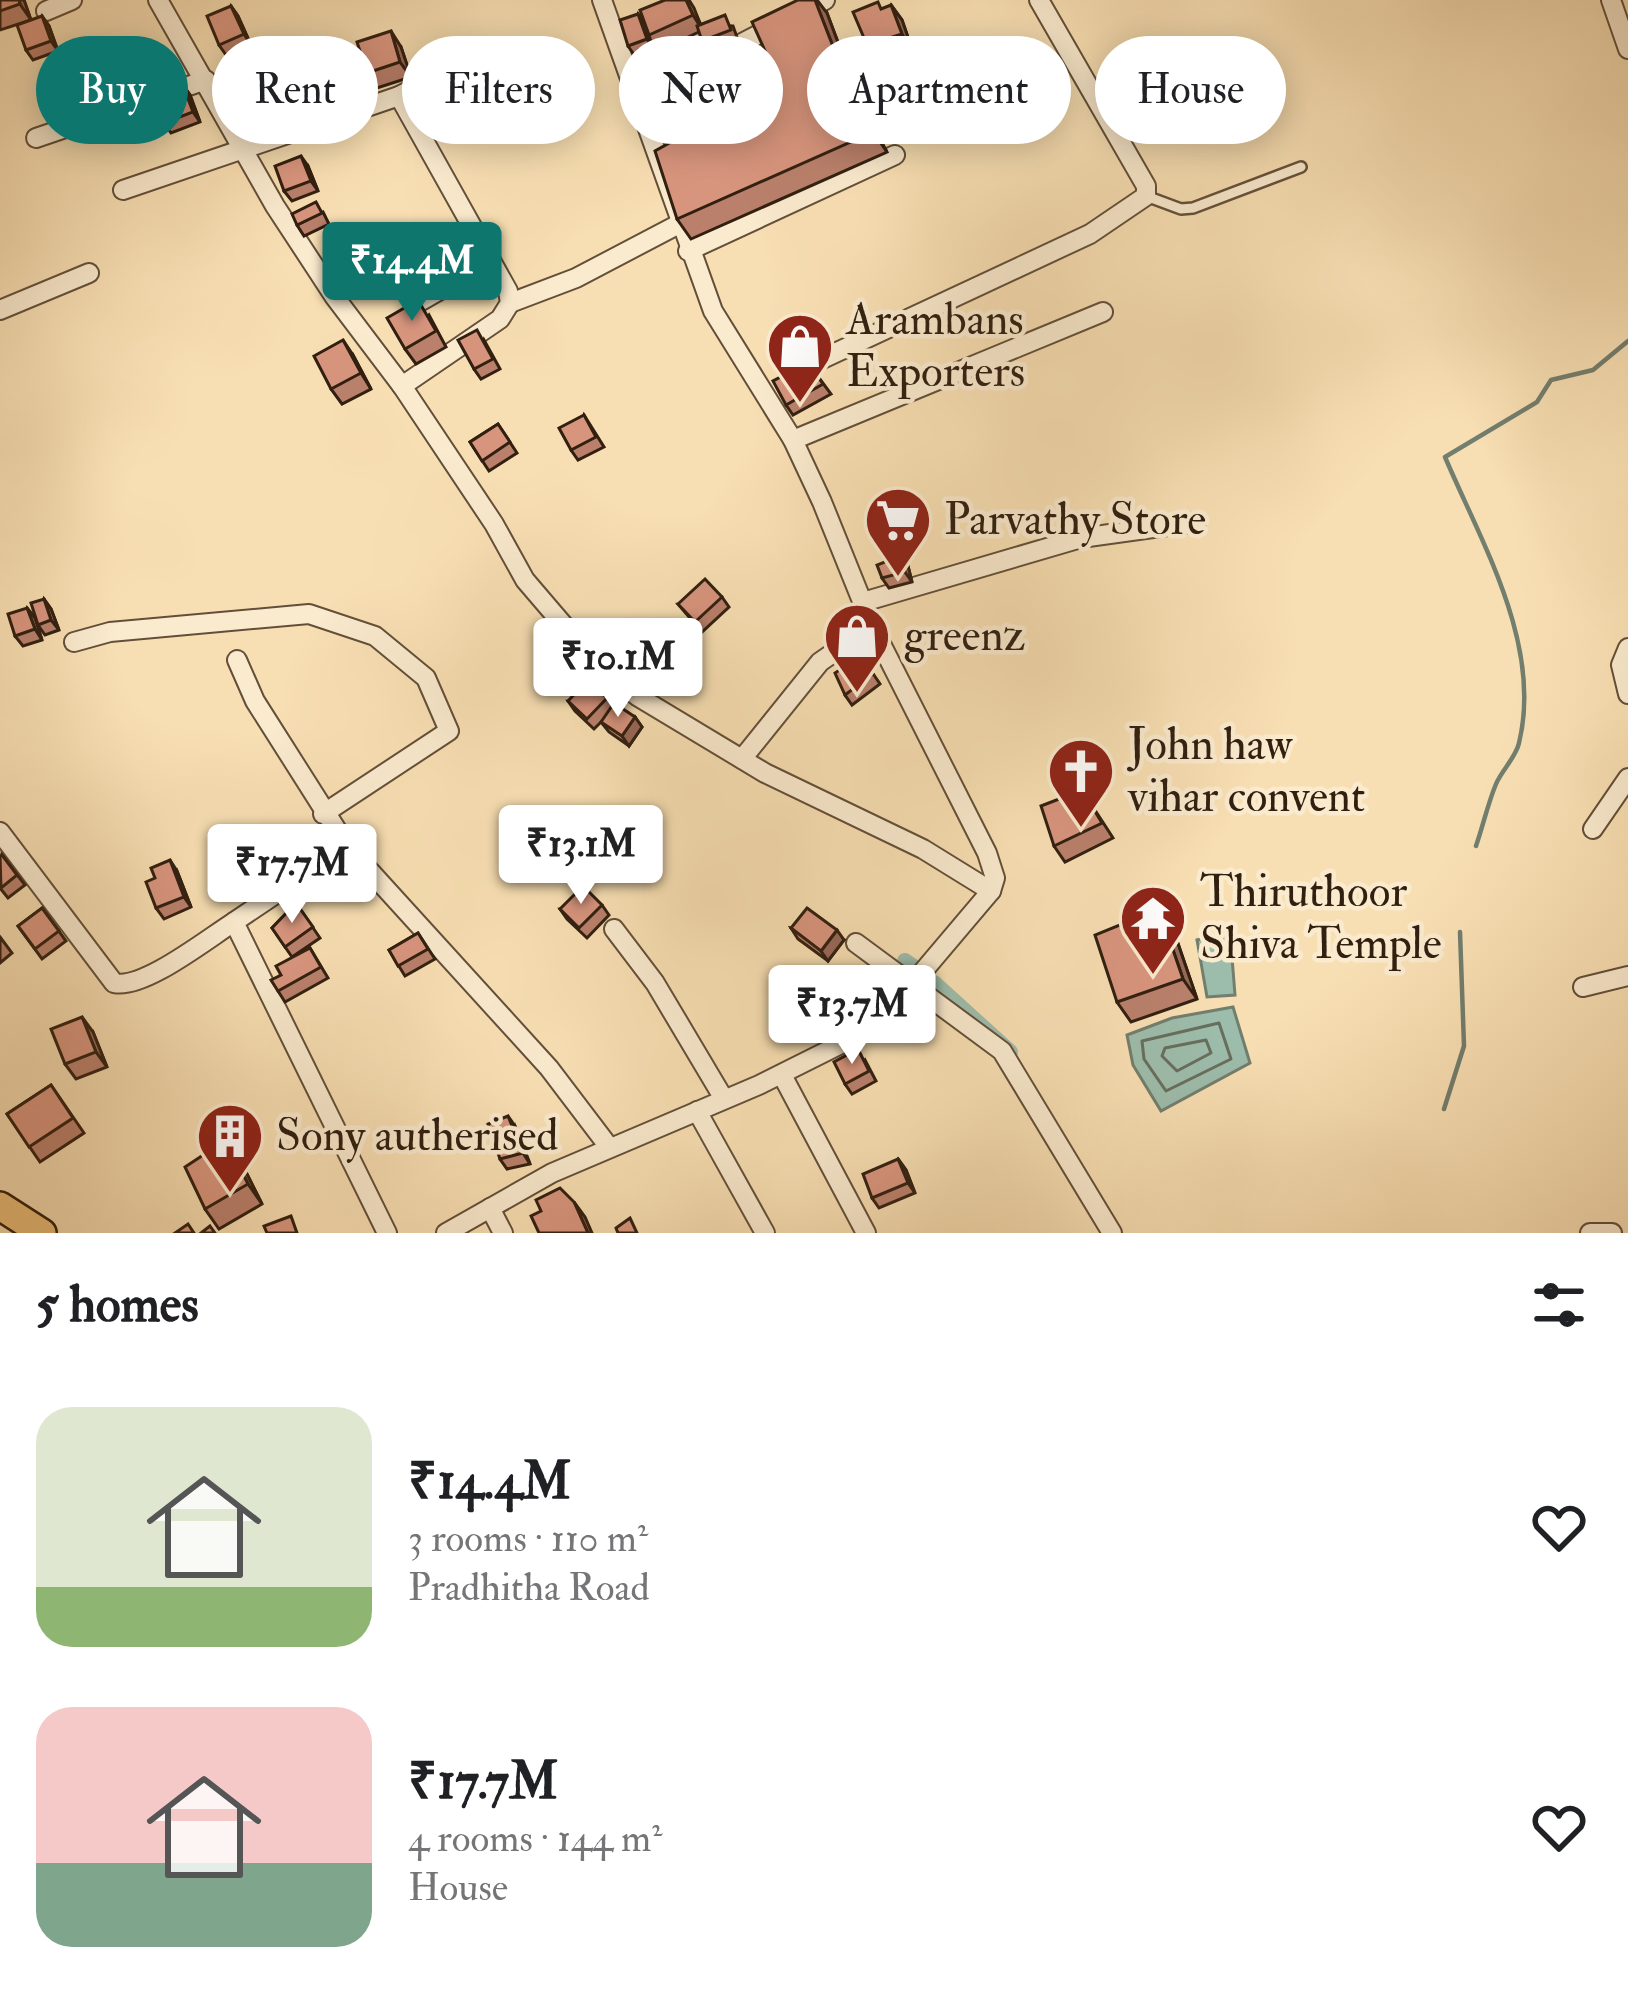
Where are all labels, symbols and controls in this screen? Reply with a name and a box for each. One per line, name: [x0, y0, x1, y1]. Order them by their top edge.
chip: Buy: [36, 36, 188, 144]
chip: Rent: [212, 36, 378, 144]
chip: Filters: [402, 36, 595, 144]
chip: New: [619, 36, 783, 144]
chip: Apartment: [807, 36, 1071, 144]
chip: House: [1095, 36, 1286, 144]
pin: ₹14.4M: [314, 222, 510, 324]
text: ₹14.4M: [350, 236, 474, 285]
place label: Arambans Exporters: [845, 292, 1025, 400]
shop icon: Arambans Exporters: [765, 311, 835, 405]
supermarket icon: Parvathy Store: [863, 485, 933, 579]
place label: Parvathy Store: [944, 492, 1206, 548]
shop icon: greenz: [822, 601, 892, 695]
place label: greenz: [904, 608, 1025, 664]
pin: ₹10.1M: [520, 618, 716, 720]
text: ₹10.1M: [560, 632, 676, 681]
place label: John haw vihar convent: [1126, 717, 1365, 825]
church icon: John haw vihar convent: [1046, 736, 1116, 830]
pin: ₹13.1M: [483, 805, 679, 907]
text: ₹13.1M: [526, 819, 636, 868]
pin: ₹17.7M: [194, 824, 390, 926]
text: ₹17.7M: [235, 838, 349, 887]
place label: Thiruthoor Shiva Temple: [1200, 864, 1442, 972]
temple icon: Thiruthoor Shiva Temple: [1118, 883, 1188, 977]
pin: ₹13.7M: [754, 965, 950, 1067]
text: ₹13.7M: [796, 979, 908, 1028]
building icon: Sony autherised: [195, 1101, 265, 1195]
place label: Sony autherised: [276, 1108, 558, 1164]
icon: filters: [1526, 1272, 1592, 1338]
text: 5 homes: [36, 1273, 199, 1337]
text: ₹14.4M: [408, 1450, 571, 1514]
icon: home: [132, 1455, 276, 1599]
icon: heart: [1526, 1494, 1592, 1560]
text: 3 rooms · 110 m²: [408, 1514, 648, 1563]
text: Pradhitha Road: [408, 1563, 650, 1612]
text: ₹17.7M: [408, 1750, 558, 1814]
icon: home: [132, 1755, 276, 1899]
icon: heart: [1526, 1794, 1592, 1860]
text: 4 rooms · 144 m²: [408, 1814, 662, 1863]
text: House: [408, 1863, 508, 1912]

